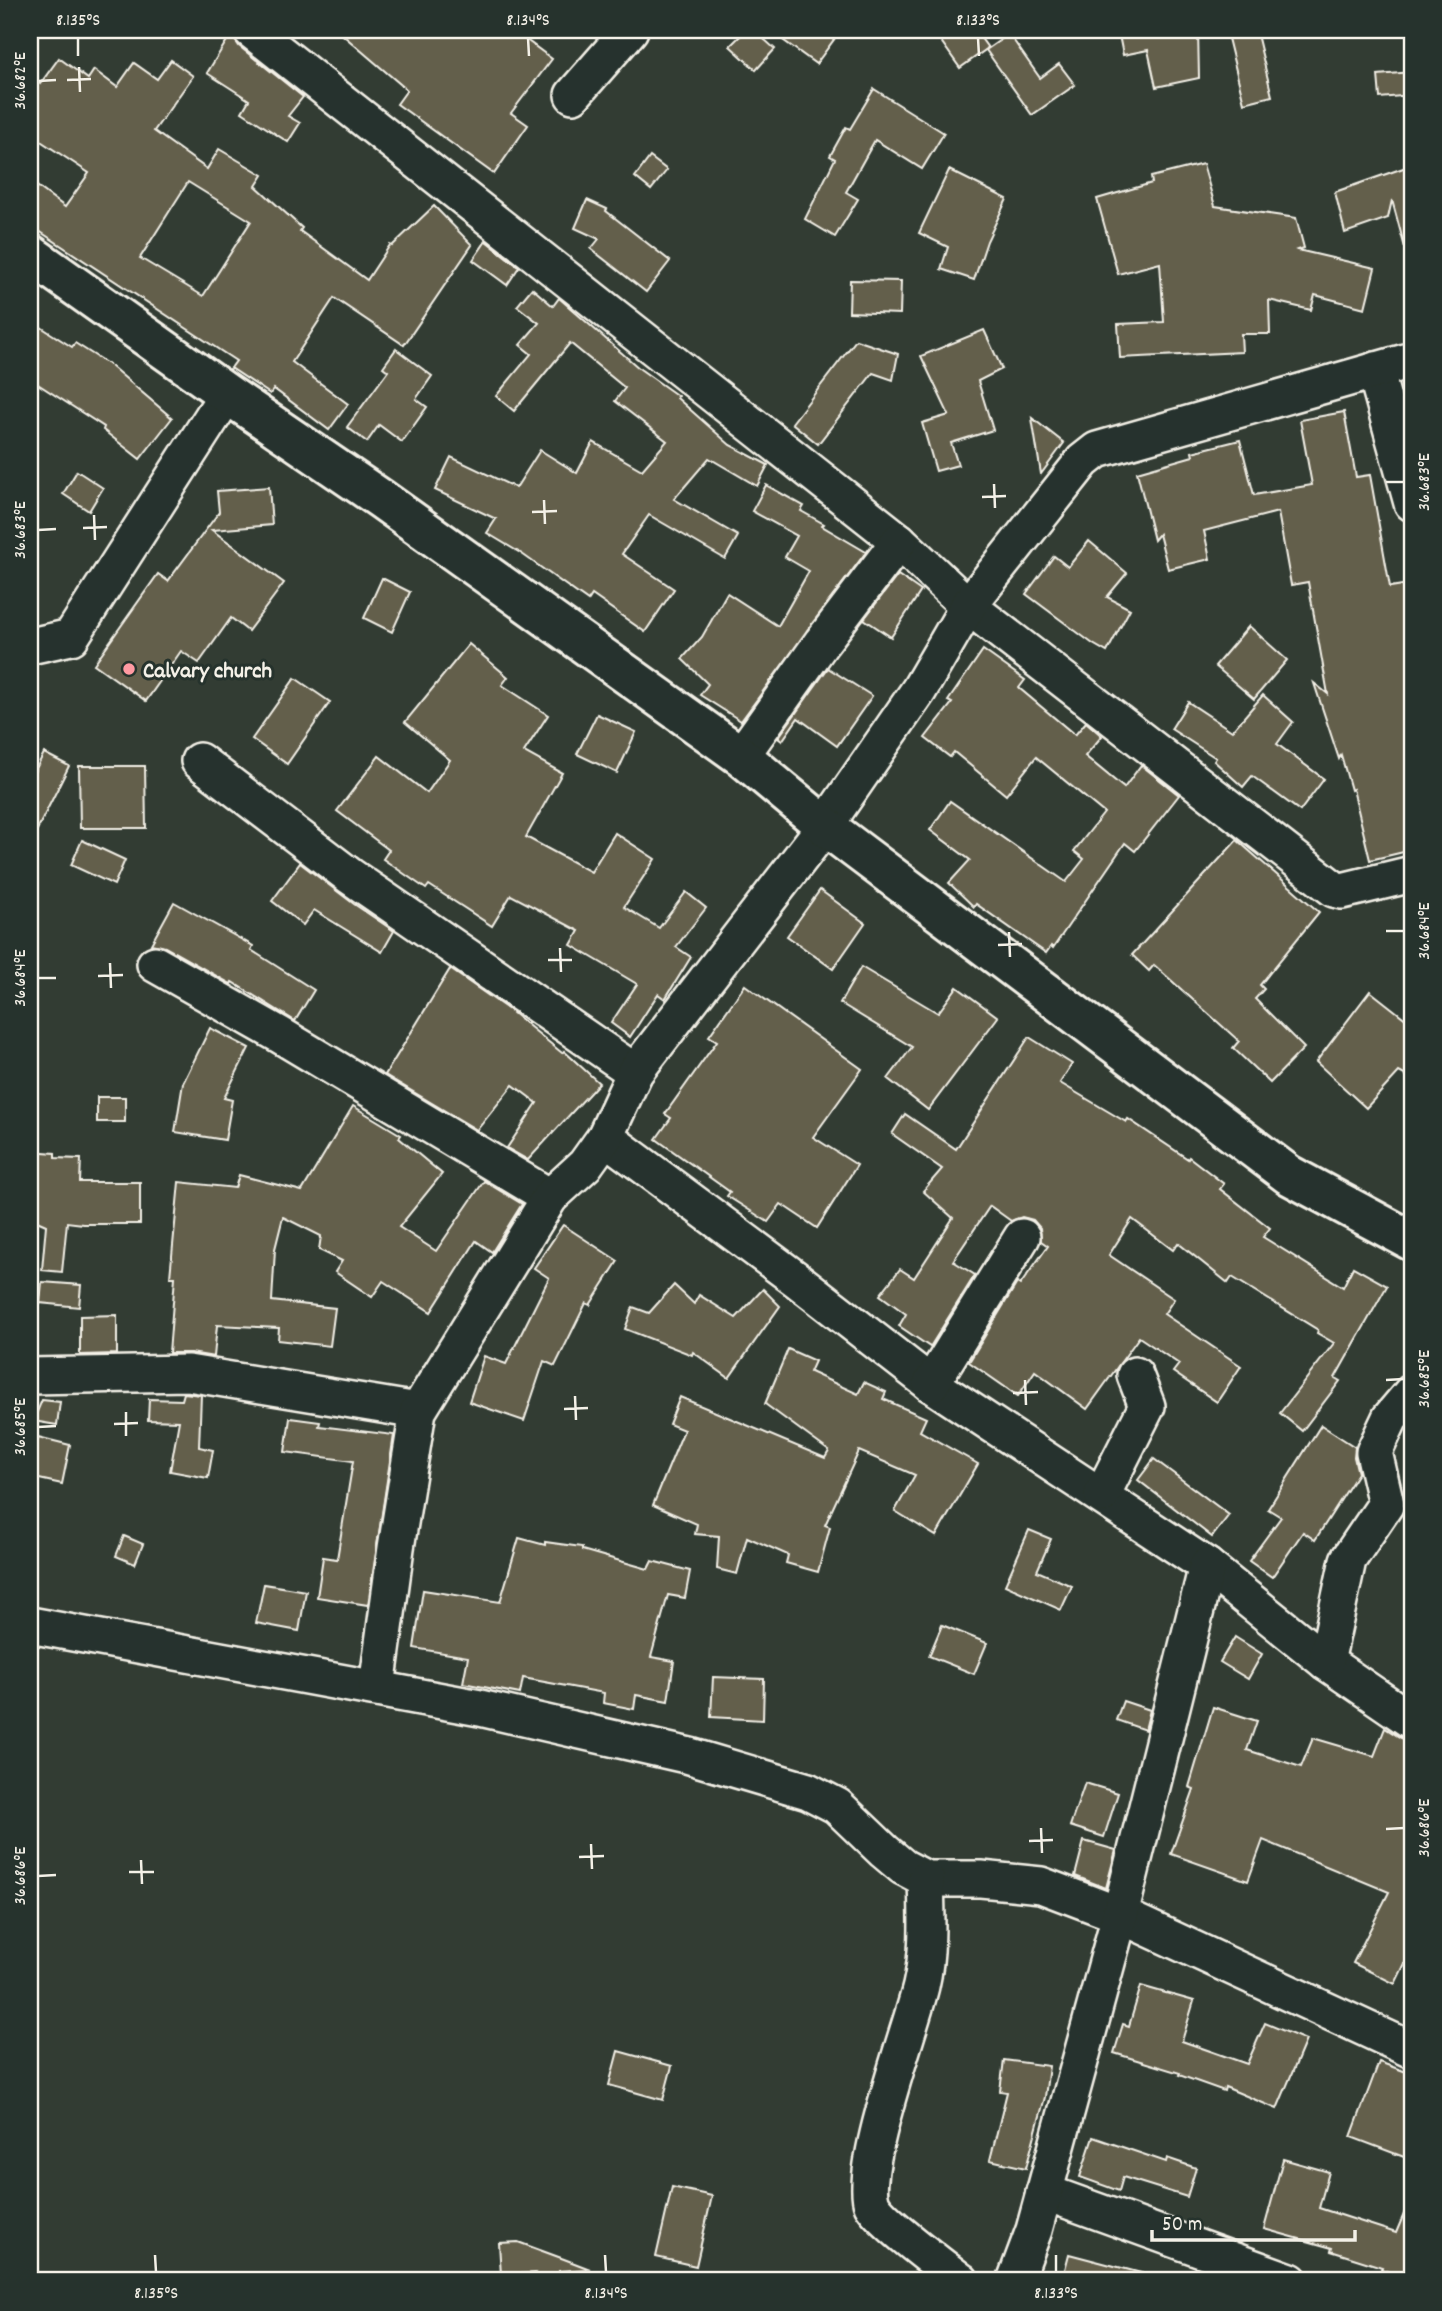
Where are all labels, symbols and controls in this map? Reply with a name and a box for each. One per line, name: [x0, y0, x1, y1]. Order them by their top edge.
text: 8.135°S: [56, 9, 100, 34]
text: 8.134°S: [506, 9, 550, 34]
text: 8.133°S: [956, 9, 1000, 34]
text: 36.682°E: [9, 52, 34, 110]
text: 36.683°E: [1413, 453, 1438, 511]
text: 36.683°E: [9, 501, 34, 559]
place label: Calvary church: [143, 656, 272, 689]
marker: Calvary church: [121, 661, 137, 677]
text: 36.684°E: [1413, 902, 1438, 960]
text: 36.684°E: [9, 949, 34, 1007]
text: 36.685°E: [1413, 1350, 1438, 1408]
text: 36.685°E: [9, 1398, 34, 1456]
text: 36.686°E: [1413, 1799, 1438, 1857]
text: 36.686°E: [9, 1847, 34, 1905]
scale bar: [1152, 2199, 1354, 2243]
text: 50 m: [1162, 2211, 1202, 2241]
text: 8.135°S: [134, 2282, 178, 2307]
text: 8.134°S: [584, 2282, 628, 2307]
text: 8.133°S: [1034, 2282, 1078, 2307]

